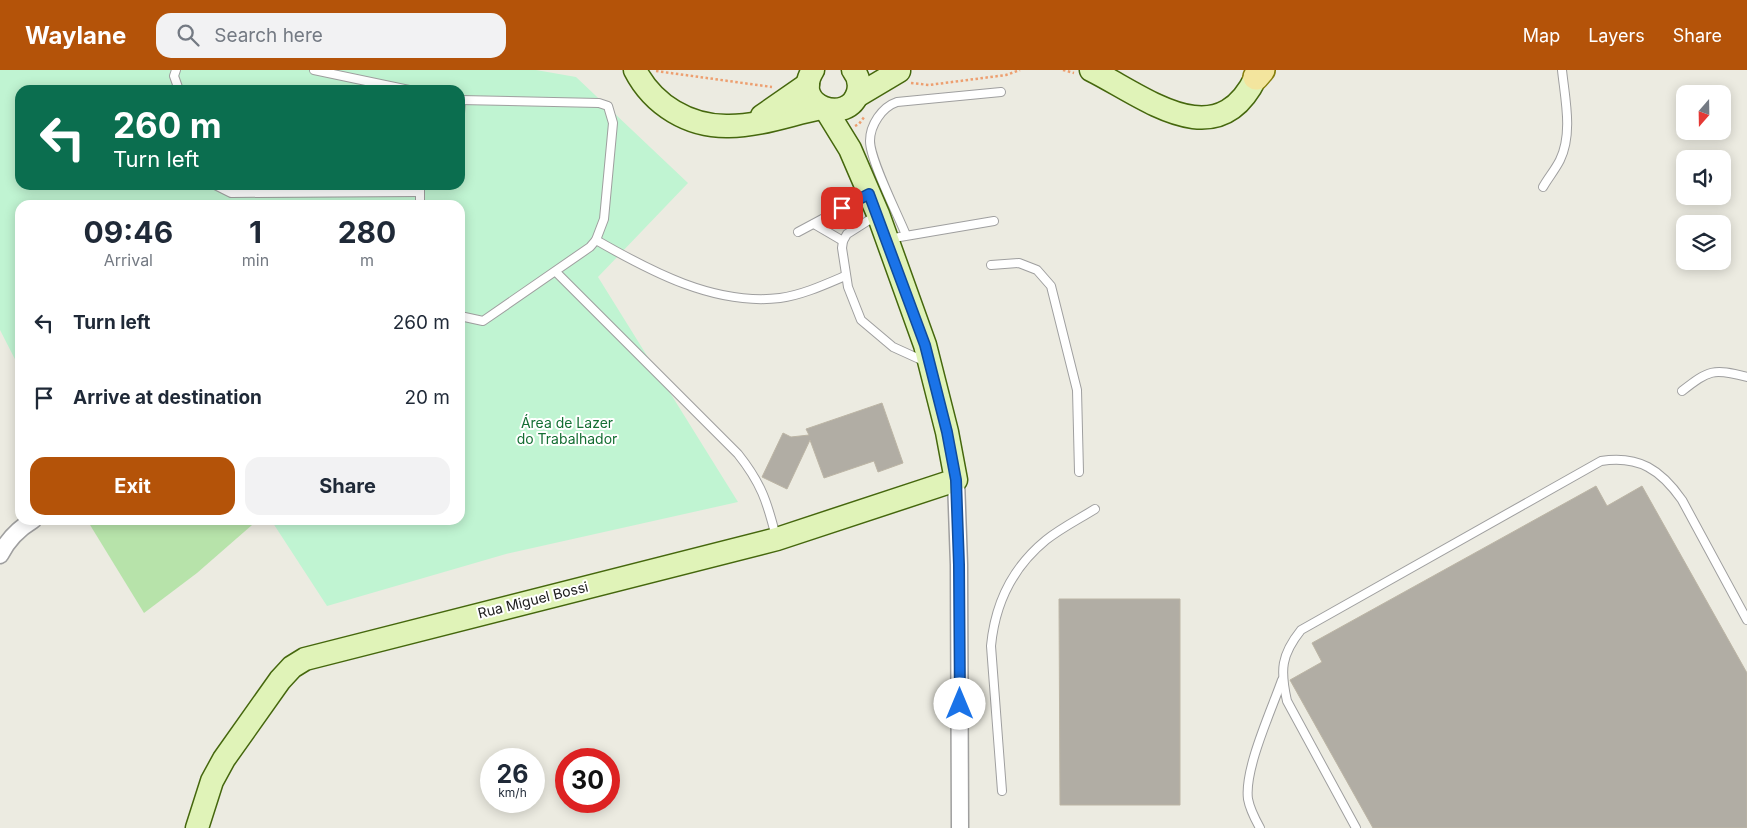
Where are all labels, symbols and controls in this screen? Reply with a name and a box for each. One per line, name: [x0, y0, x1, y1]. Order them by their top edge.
search box: [156, 13, 506, 58]
text: Waylane: [25, 21, 126, 50]
icon: search: [174, 21, 202, 49]
text: Search here: [214, 24, 323, 47]
text: Map: [1523, 25, 1560, 46]
text: Layers: [1588, 25, 1645, 46]
text: Share: [1673, 25, 1722, 46]
north arrow: [1676, 85, 1731, 140]
map controls: [1676, 85, 1731, 270]
text: 260 m: [113, 104, 222, 146]
icon: left: [30, 105, 95, 170]
text: Turn left: [113, 146, 199, 172]
button: sound: [1676, 150, 1731, 205]
pin: [821, 187, 863, 229]
icon: arrive: [828, 194, 856, 222]
text: 09:46: [84, 214, 173, 250]
text: 1: [249, 214, 262, 250]
text: 280: [338, 214, 396, 250]
button: layers: [1676, 215, 1731, 270]
text: Arrival: [104, 250, 153, 270]
text: min: [242, 250, 269, 270]
text: m: [360, 250, 374, 270]
icon: left: [30, 309, 58, 337]
text: Turn left: [73, 311, 151, 334]
text: 260 m: [393, 311, 450, 334]
icon: arrive: [30, 384, 58, 412]
text: Arrive at destination: [73, 386, 262, 409]
text: 20 m: [404, 386, 450, 409]
park label: Área de Lazer do Trabalhador: [517, 414, 617, 447]
button: Exit: [30, 457, 235, 515]
button: Share: [245, 457, 450, 515]
street label: Rua Miguel Bossi: [476, 578, 590, 621]
position arrow: [933, 677, 985, 729]
speed limit sign: 30: [555, 748, 620, 813]
text: 26: [497, 759, 528, 789]
text: km/h: [498, 785, 527, 800]

